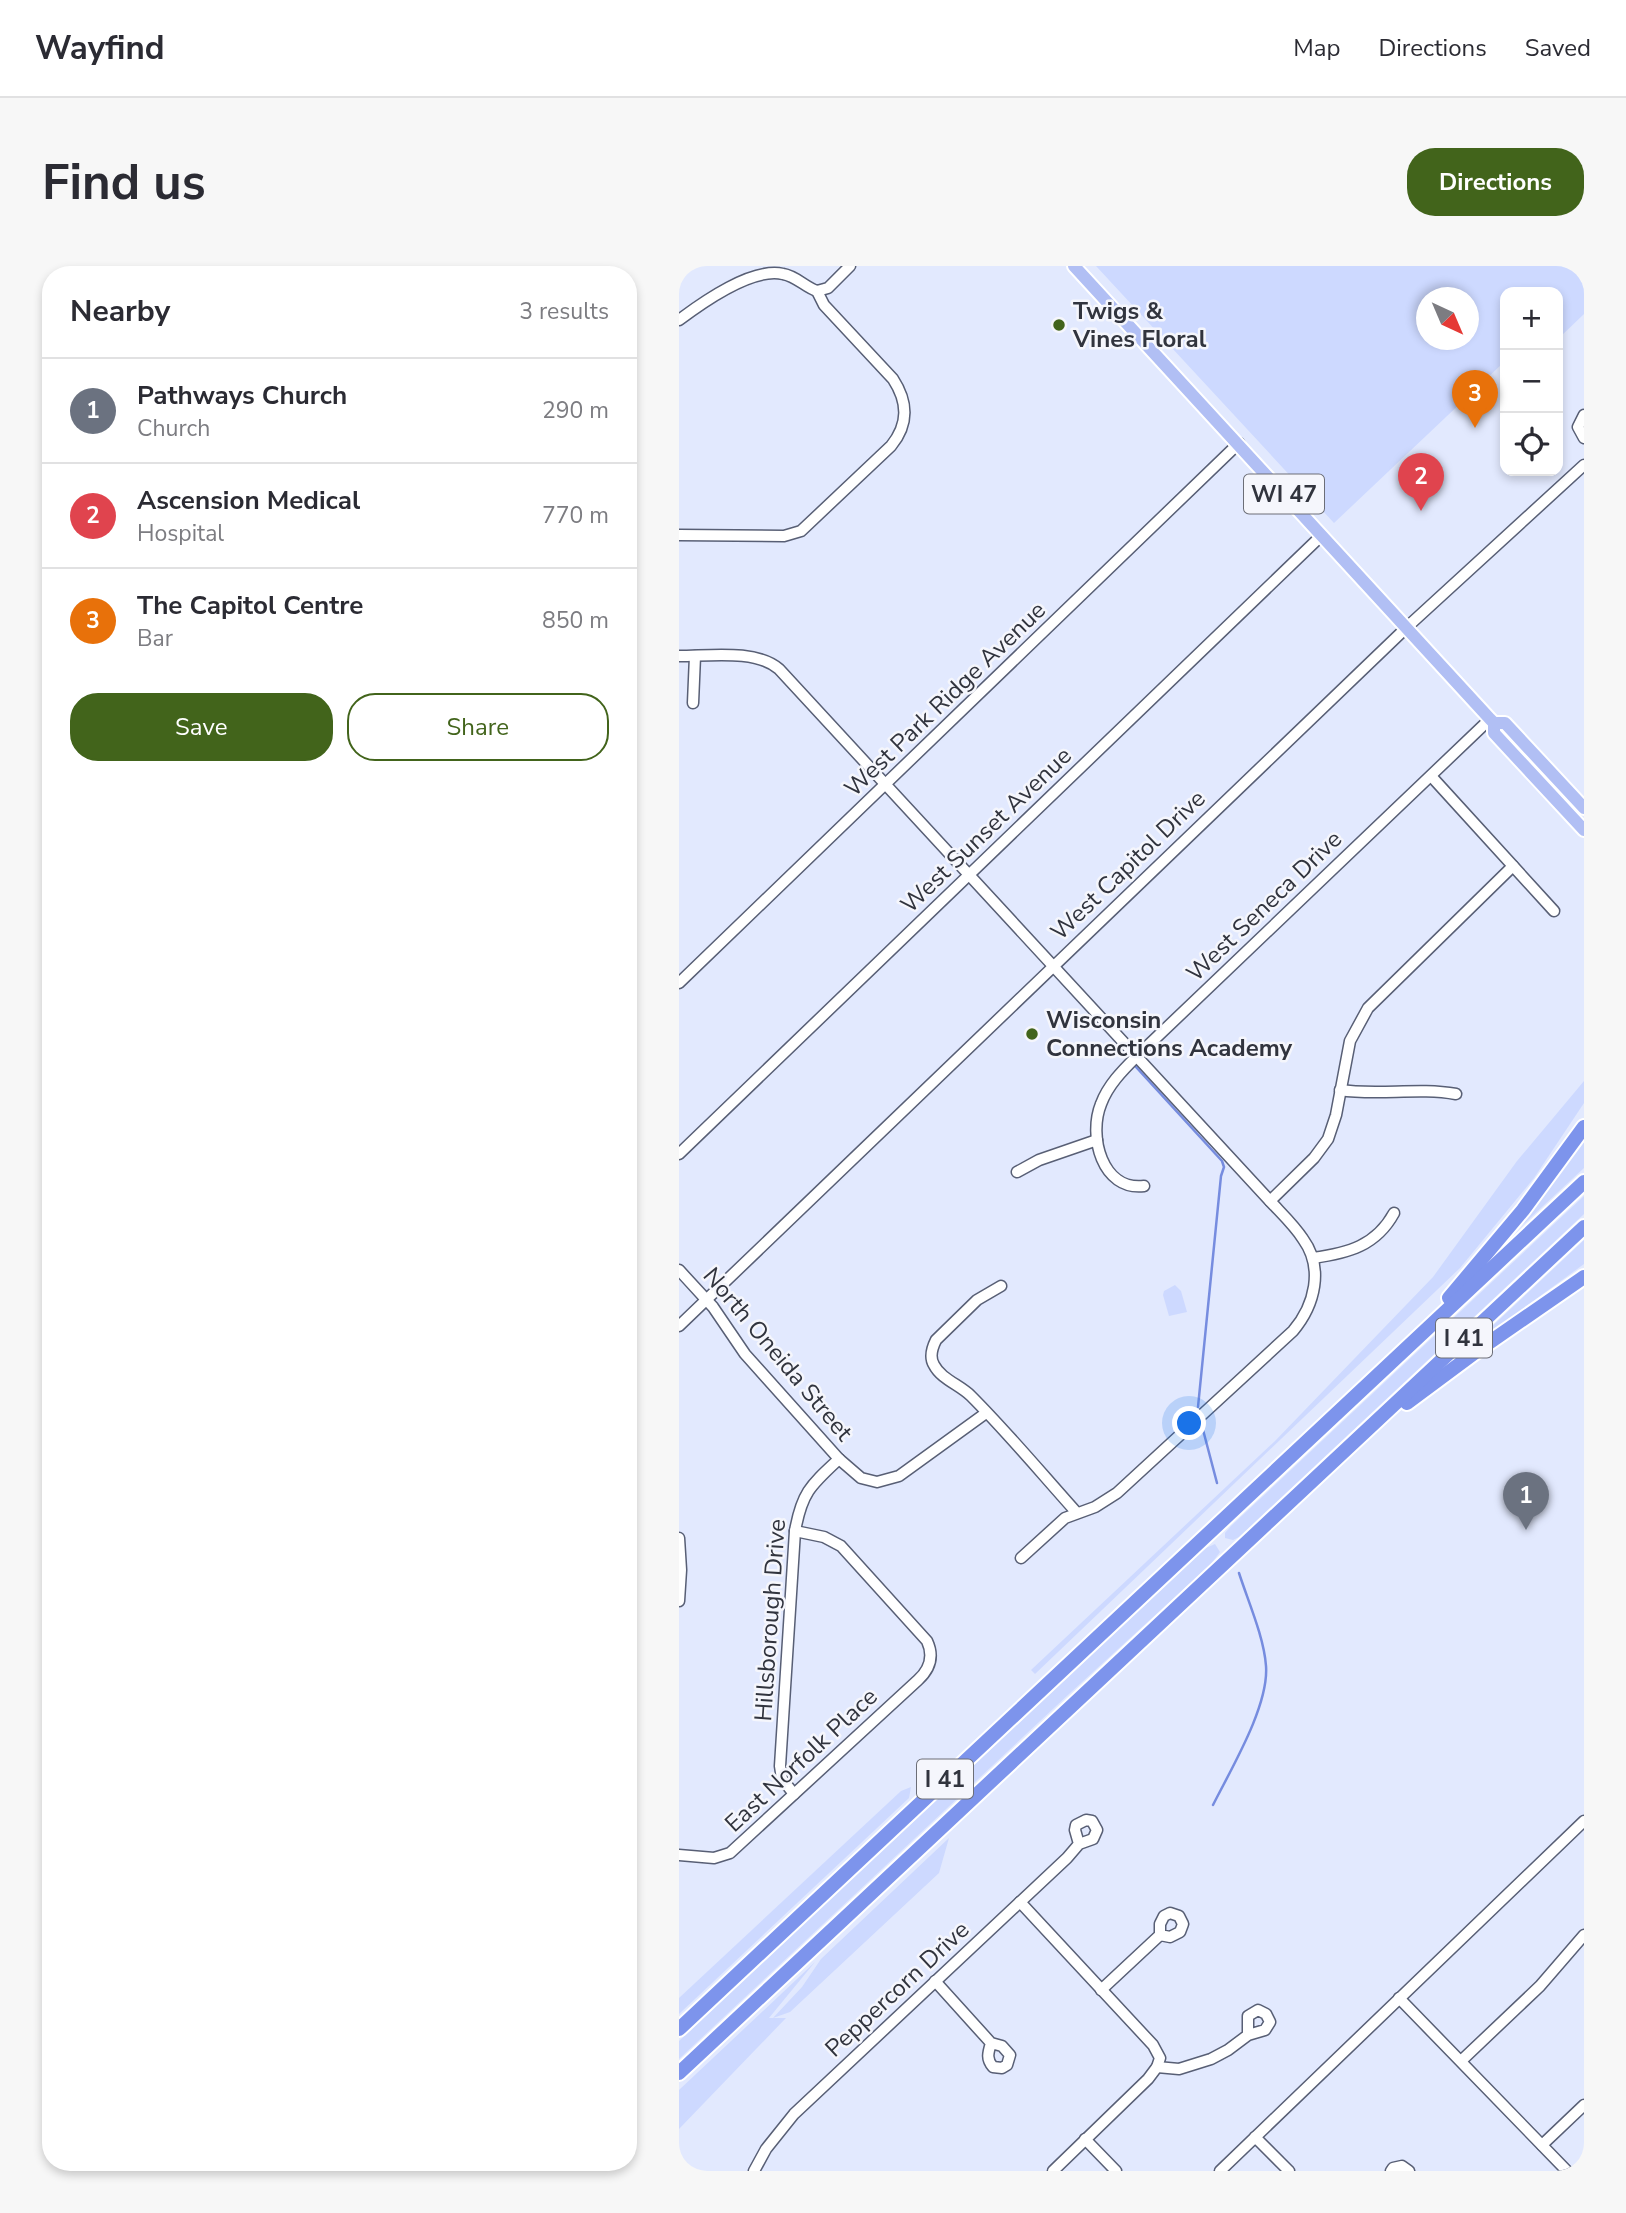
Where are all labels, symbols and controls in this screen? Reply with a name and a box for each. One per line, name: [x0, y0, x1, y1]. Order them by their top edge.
text: Wayfind: [35, 26, 165, 71]
text: Map: [1293, 32, 1340, 64]
text: Directions: [1378, 32, 1487, 64]
text: Saved: [1525, 32, 1591, 64]
button: Directions: [1407, 148, 1584, 216]
text: Find us: [42, 149, 206, 216]
north arrow: [1416, 287, 1479, 350]
map controls: [1500, 287, 1563, 476]
button: +: [1500, 287, 1563, 350]
text: Nearby: [70, 291, 170, 332]
place label: Twigs & Vines Floral: [1072, 295, 1207, 355]
text: 3 results: [519, 296, 609, 327]
marker: Twigs & Vines Floral: [1051, 317, 1067, 333]
button: −: [1500, 350, 1563, 413]
pin: 3: [1452, 370, 1498, 428]
text: Pathways Church: [137, 378, 347, 413]
text: 1: [86, 395, 100, 426]
text: 290 m: [542, 395, 609, 426]
text: Church: [137, 413, 210, 444]
button: locate: [1500, 413, 1563, 476]
pin: 2: [1398, 453, 1444, 511]
road number: WI 47: [1244, 474, 1324, 513]
text: Ascension Medical: [137, 483, 360, 518]
text: 2: [86, 500, 100, 531]
text: 770 m: [542, 500, 609, 531]
text: Hospital: [137, 518, 224, 549]
text: The Capitol Centre: [137, 588, 363, 623]
street label: West Park Ridge Avenue: [837, 594, 1053, 804]
text: 3: [86, 605, 100, 636]
text: 850 m: [542, 605, 609, 636]
text: Bar: [137, 623, 173, 654]
button: Save: [70, 693, 333, 761]
button: Share: [347, 693, 609, 761]
street label: West Sunset Avenue: [894, 740, 1078, 920]
street label: West Capitol Drive: [1044, 783, 1212, 947]
street label: West Seneca Drive: [1179, 823, 1349, 989]
place label: Wisconsin Connections Academy: [1046, 1004, 1293, 1064]
marker: Wisconsin Connections Academy: [1024, 1026, 1040, 1042]
street label: North Oneida Street: [696, 1260, 860, 1448]
road number: I 41: [1436, 1318, 1492, 1358]
your location: [1172, 1406, 1206, 1440]
pin: 1: [1503, 1472, 1549, 1530]
street label: Hillsborough Drive: [747, 1518, 793, 1722]
street label: East Norfolk Place: [718, 1681, 884, 1839]
road number: I 41: [917, 1760, 973, 1798]
street label: Peppercorn Drive: [818, 1914, 976, 2064]

